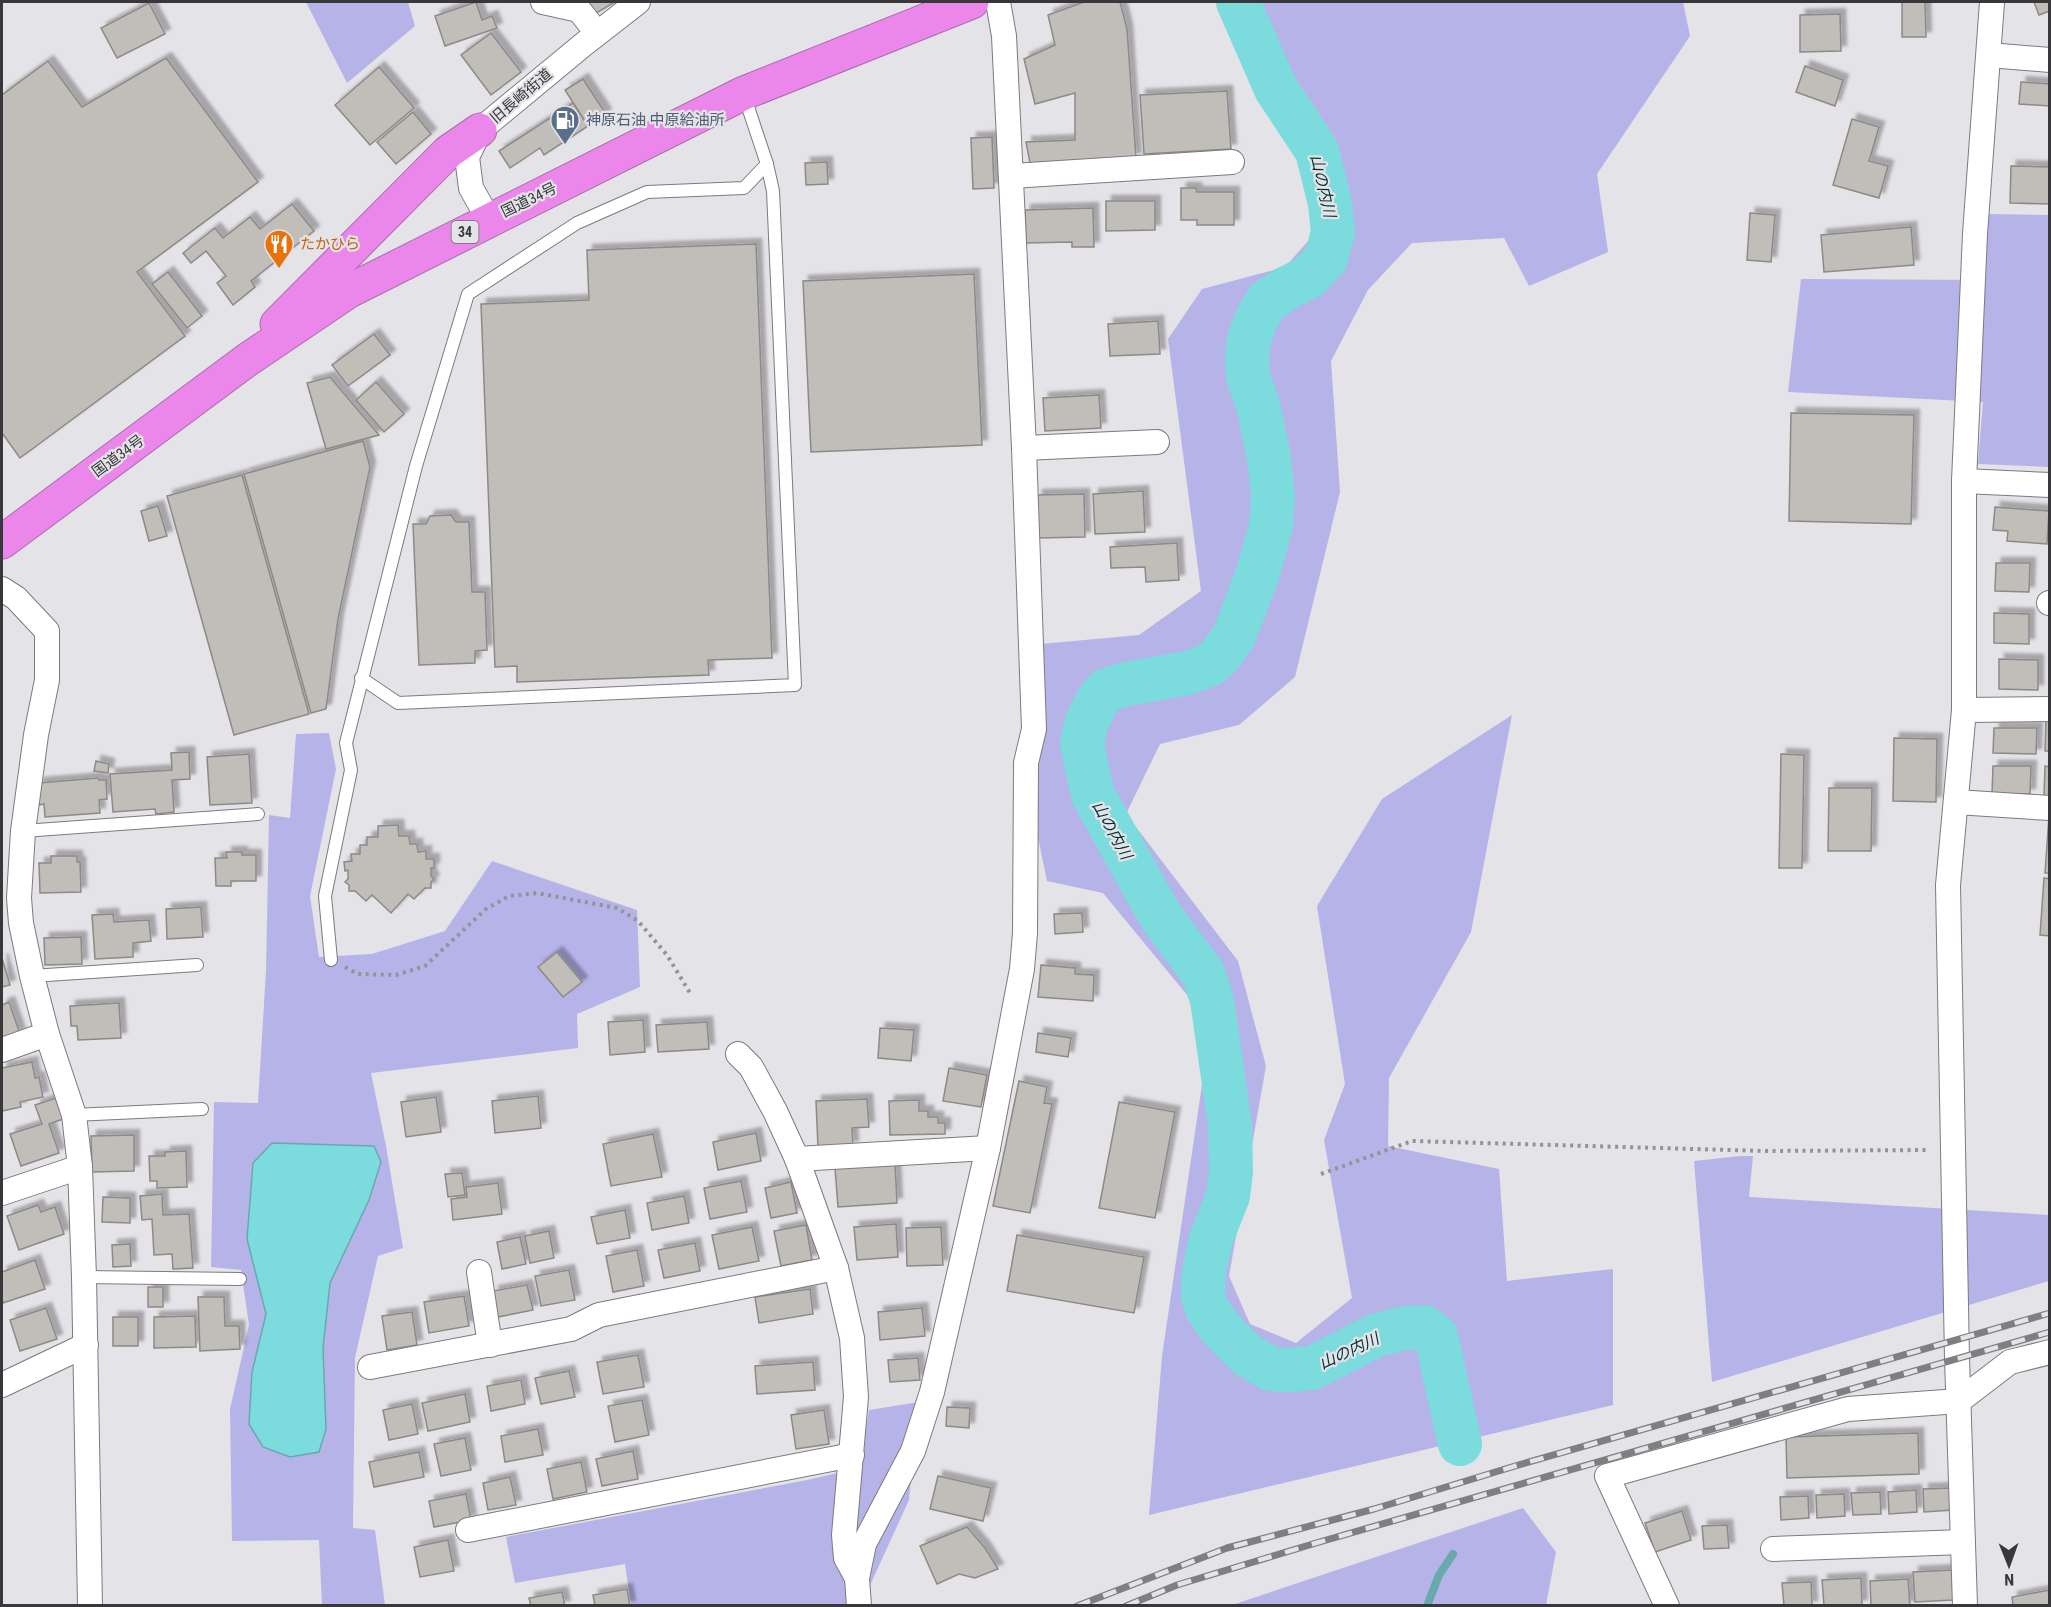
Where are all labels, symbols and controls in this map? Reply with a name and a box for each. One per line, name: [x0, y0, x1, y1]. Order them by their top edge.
street label: 旧長崎街道: [486, 65, 556, 127]
fuel station icon: 神原石油 中原給油所: [549, 104, 581, 146]
place label: 神原石油 中原給油所: [586, 111, 724, 129]
water label: 山の内川: [1307, 153, 1340, 221]
street label: 国道34号: [498, 179, 560, 221]
road number: 34: [452, 221, 478, 243]
restaurant icon: たかひら: [263, 228, 295, 270]
place label: たかひら: [300, 235, 360, 253]
street label: 国道34号: [89, 431, 147, 481]
water label: 山の内川: [1088, 797, 1137, 864]
water label: 山の内川: [1316, 1328, 1384, 1373]
north arrow: [1979, 1535, 2039, 1595]
text: N: [2004, 1570, 2014, 1589]

